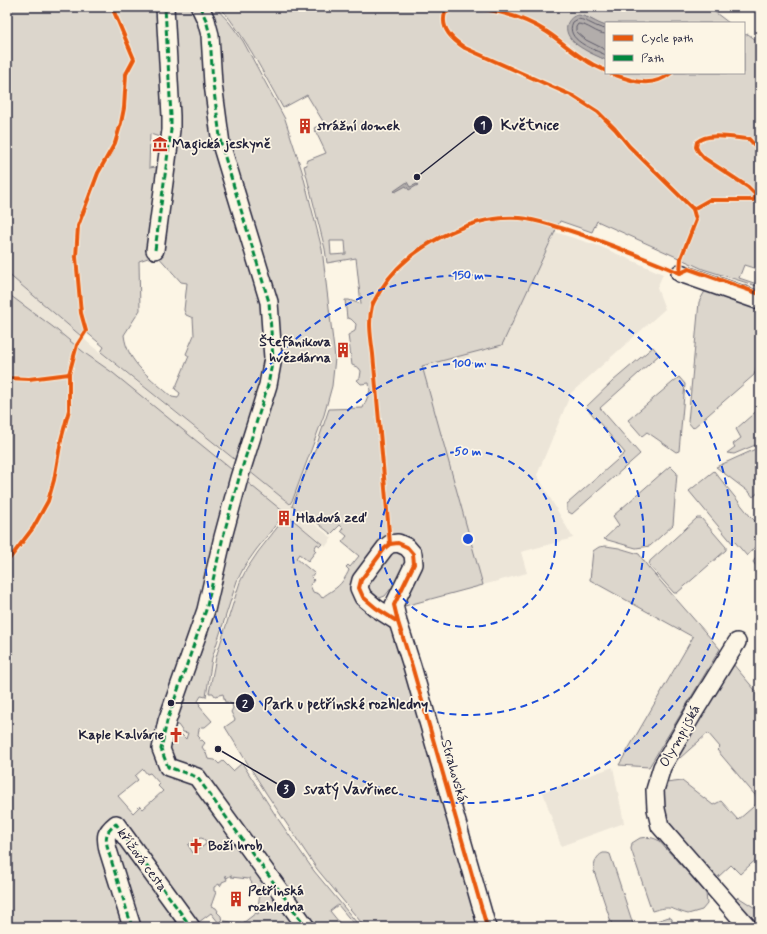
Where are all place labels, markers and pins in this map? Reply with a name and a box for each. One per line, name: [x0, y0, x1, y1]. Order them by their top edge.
callout: Květnice: [473, 112, 567, 139]
building icon: strážní domek: [296, 117, 314, 135]
place label: strážní domek: [317, 117, 400, 135]
museum icon: Magická jeskyně: [151, 135, 169, 153]
place label: Magická jeskyně: [172, 135, 271, 156]
place label: Štefánikova hvězdárna: [259, 333, 331, 367]
building icon: Štefánikova hvězdárna: [334, 341, 352, 359]
building icon: Hladová zeď: [275, 509, 293, 527]
place label: Hladová zeď: [296, 509, 367, 527]
centre of rings: [461, 532, 475, 546]
callout: Park u petřínské rozhledny: [235, 690, 437, 717]
place label: Kaple Kalvárie: [79, 726, 164, 744]
church icon: Kaple Kalvárie: [167, 726, 185, 744]
callout: svatý Vavřinec: [276, 775, 406, 802]
church icon: Boží hrob: [187, 837, 205, 855]
place label: Boží hrob: [208, 837, 263, 855]
place label: Petřínská rozhledna: [248, 882, 304, 916]
building icon: Petřínská rozhledna: [227, 890, 245, 908]

